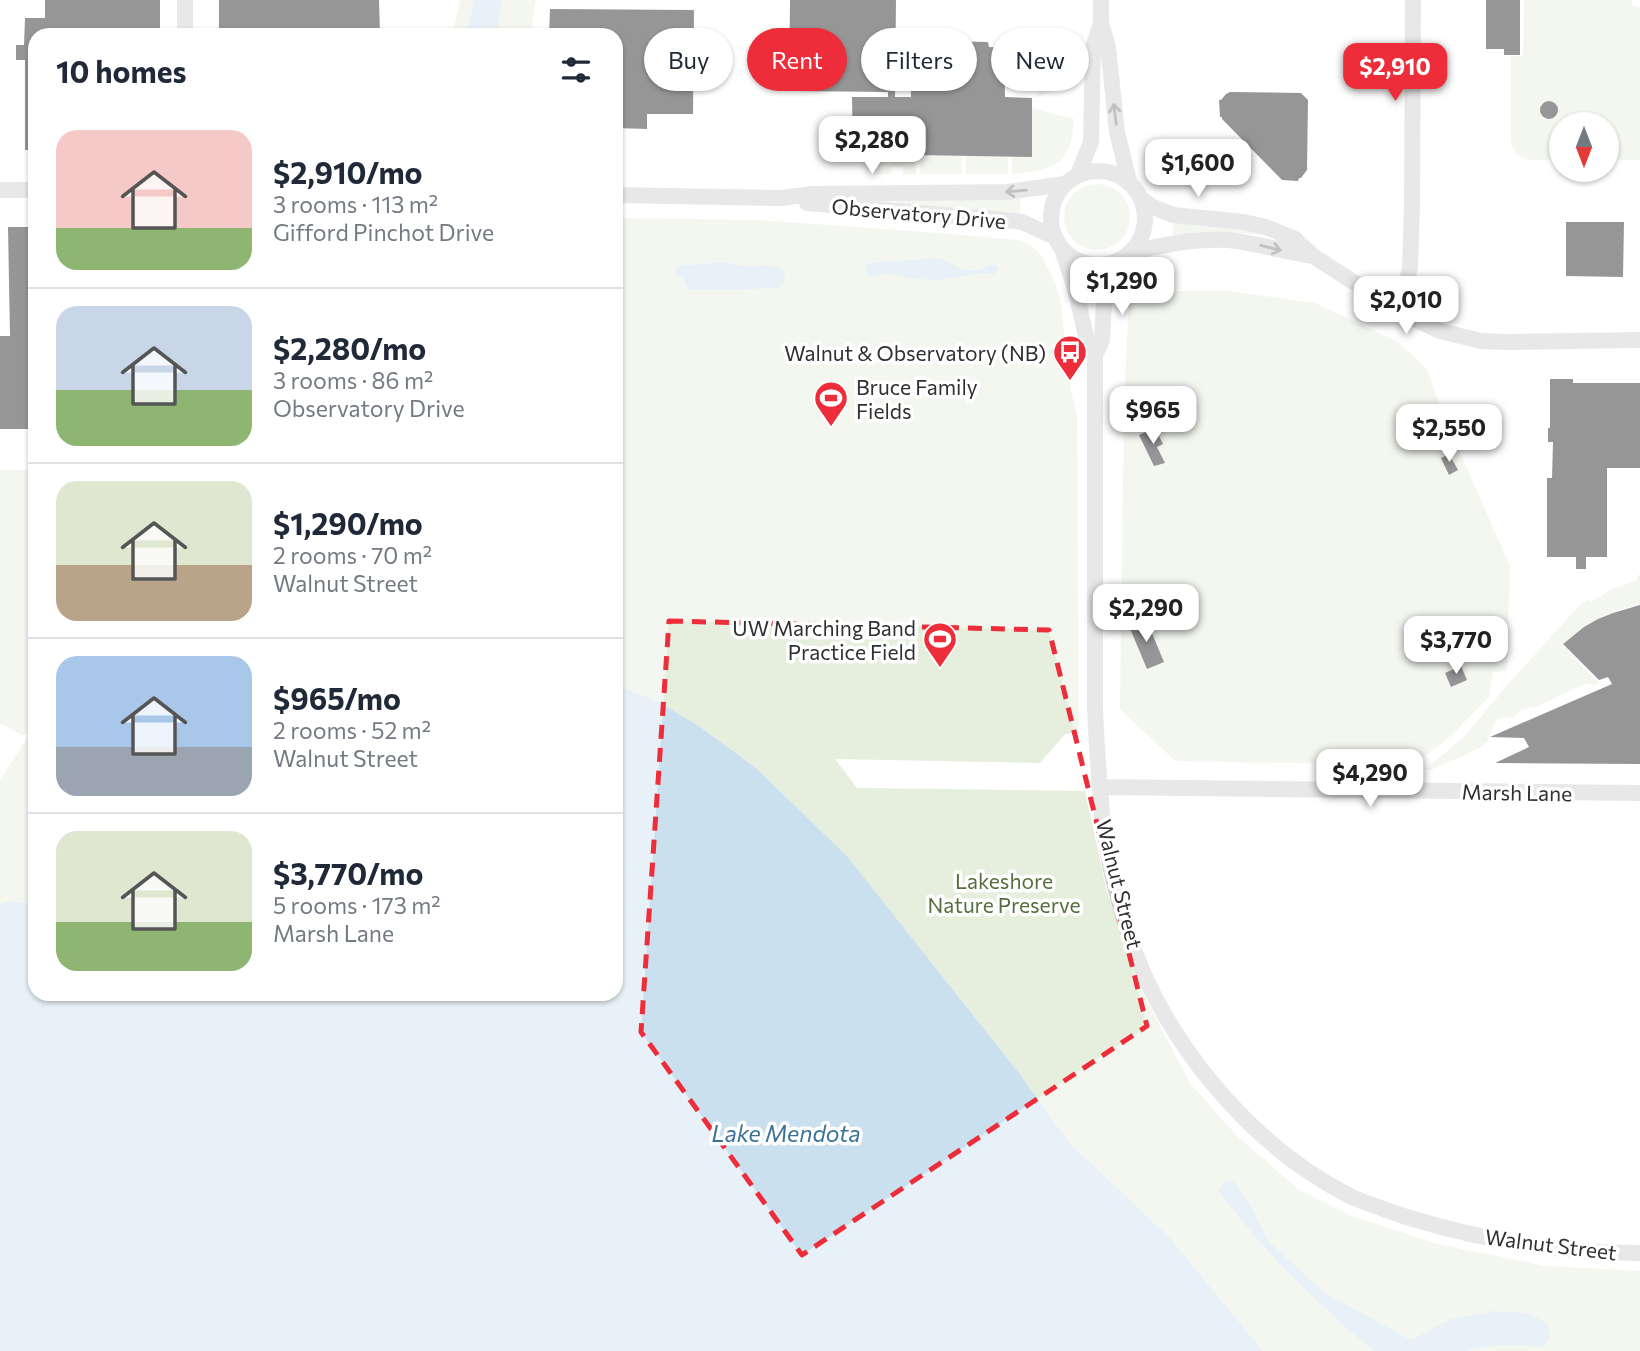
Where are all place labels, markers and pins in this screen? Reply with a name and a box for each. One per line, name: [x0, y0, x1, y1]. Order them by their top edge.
pin: $2,910: [1338, 43, 1452, 103]
pin: $2,280: [815, 116, 929, 176]
pin: $1,600: [1141, 140, 1255, 199]
pin: $1,290: [1065, 258, 1179, 317]
pin: $2,010: [1349, 276, 1463, 336]
bus stop icon: Walnut & Observatory (NB): [1051, 333, 1089, 382]
place label: Walnut & Observatory (NB): [784, 340, 1046, 365]
place label: Bruce Family Fields: [856, 374, 978, 423]
sports icon: Bruce Family Fields: [812, 379, 850, 428]
pin: $965: [1112, 386, 1194, 446]
pin: $2,550: [1392, 405, 1506, 464]
pin: $2,290: [1089, 584, 1203, 644]
place label: UW Marching Band Practice Field: [732, 615, 916, 664]
pin: $3,770: [1399, 616, 1513, 676]
sports icon: UW Marching Band Practice Field: [921, 620, 959, 669]
pin: $4,290: [1313, 750, 1427, 809]

